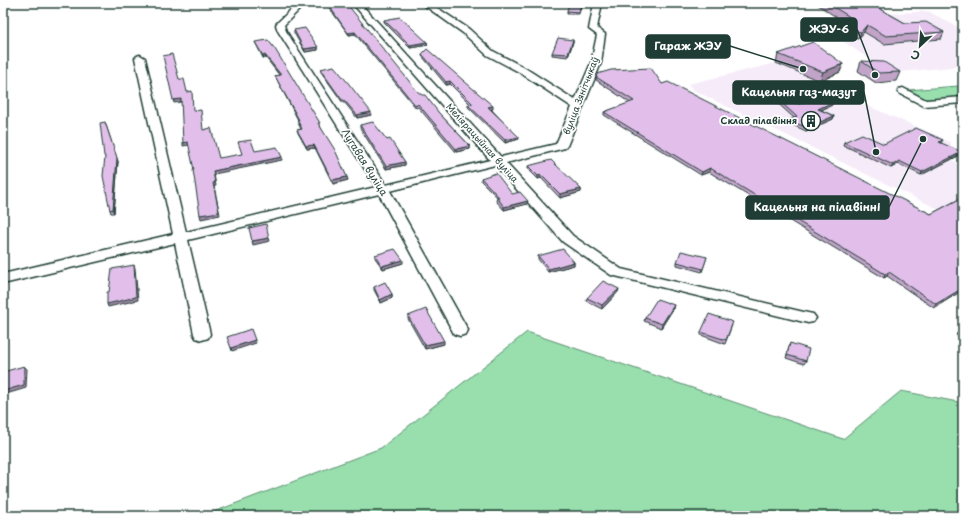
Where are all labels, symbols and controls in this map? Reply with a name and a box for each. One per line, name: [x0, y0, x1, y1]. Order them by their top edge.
callout: ЖЭУ-6: [801, 18, 857, 41]
text: ЖЭУ-6: [808, 20, 849, 37]
north arrow: [900, 26, 940, 66]
callout: Гараж ЖЭУ: [646, 35, 730, 58]
text: Гараж ЖЭУ: [654, 37, 723, 54]
text: С: [908, 46, 923, 65]
street label: вуліца Зянітчыкаў: [559, 55, 601, 137]
callout: Кацельня газ-мазут: [733, 81, 864, 104]
text: Кацельня газ-мазут: [742, 83, 857, 100]
street label: Меліярацыйная вуліца: [443, 100, 523, 185]
building icon: Склад пілавіння: [800, 110, 822, 132]
place label: Склад пілавіння: [721, 113, 797, 127]
street label: Лугавая вуліца: [338, 125, 393, 200]
callout: Кацельня на пілавінні: [746, 196, 889, 219]
text: Кацельня на пілавінні: [754, 198, 881, 215]

